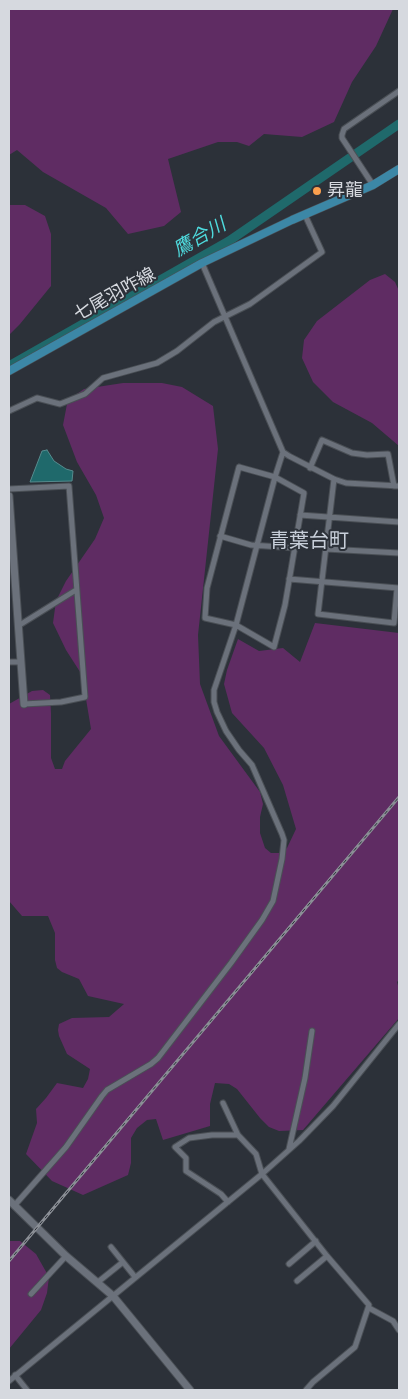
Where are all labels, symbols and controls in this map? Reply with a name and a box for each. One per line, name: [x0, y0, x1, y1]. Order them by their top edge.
place label: 昇龍: [327, 180, 363, 202]
marker: 昇龍: [311, 185, 323, 197]
water label: 鷹合川: [170, 214, 230, 262]
street label: 七尾羽咋線: [70, 264, 160, 326]
district label: 青葉台町: [269, 530, 349, 554]

